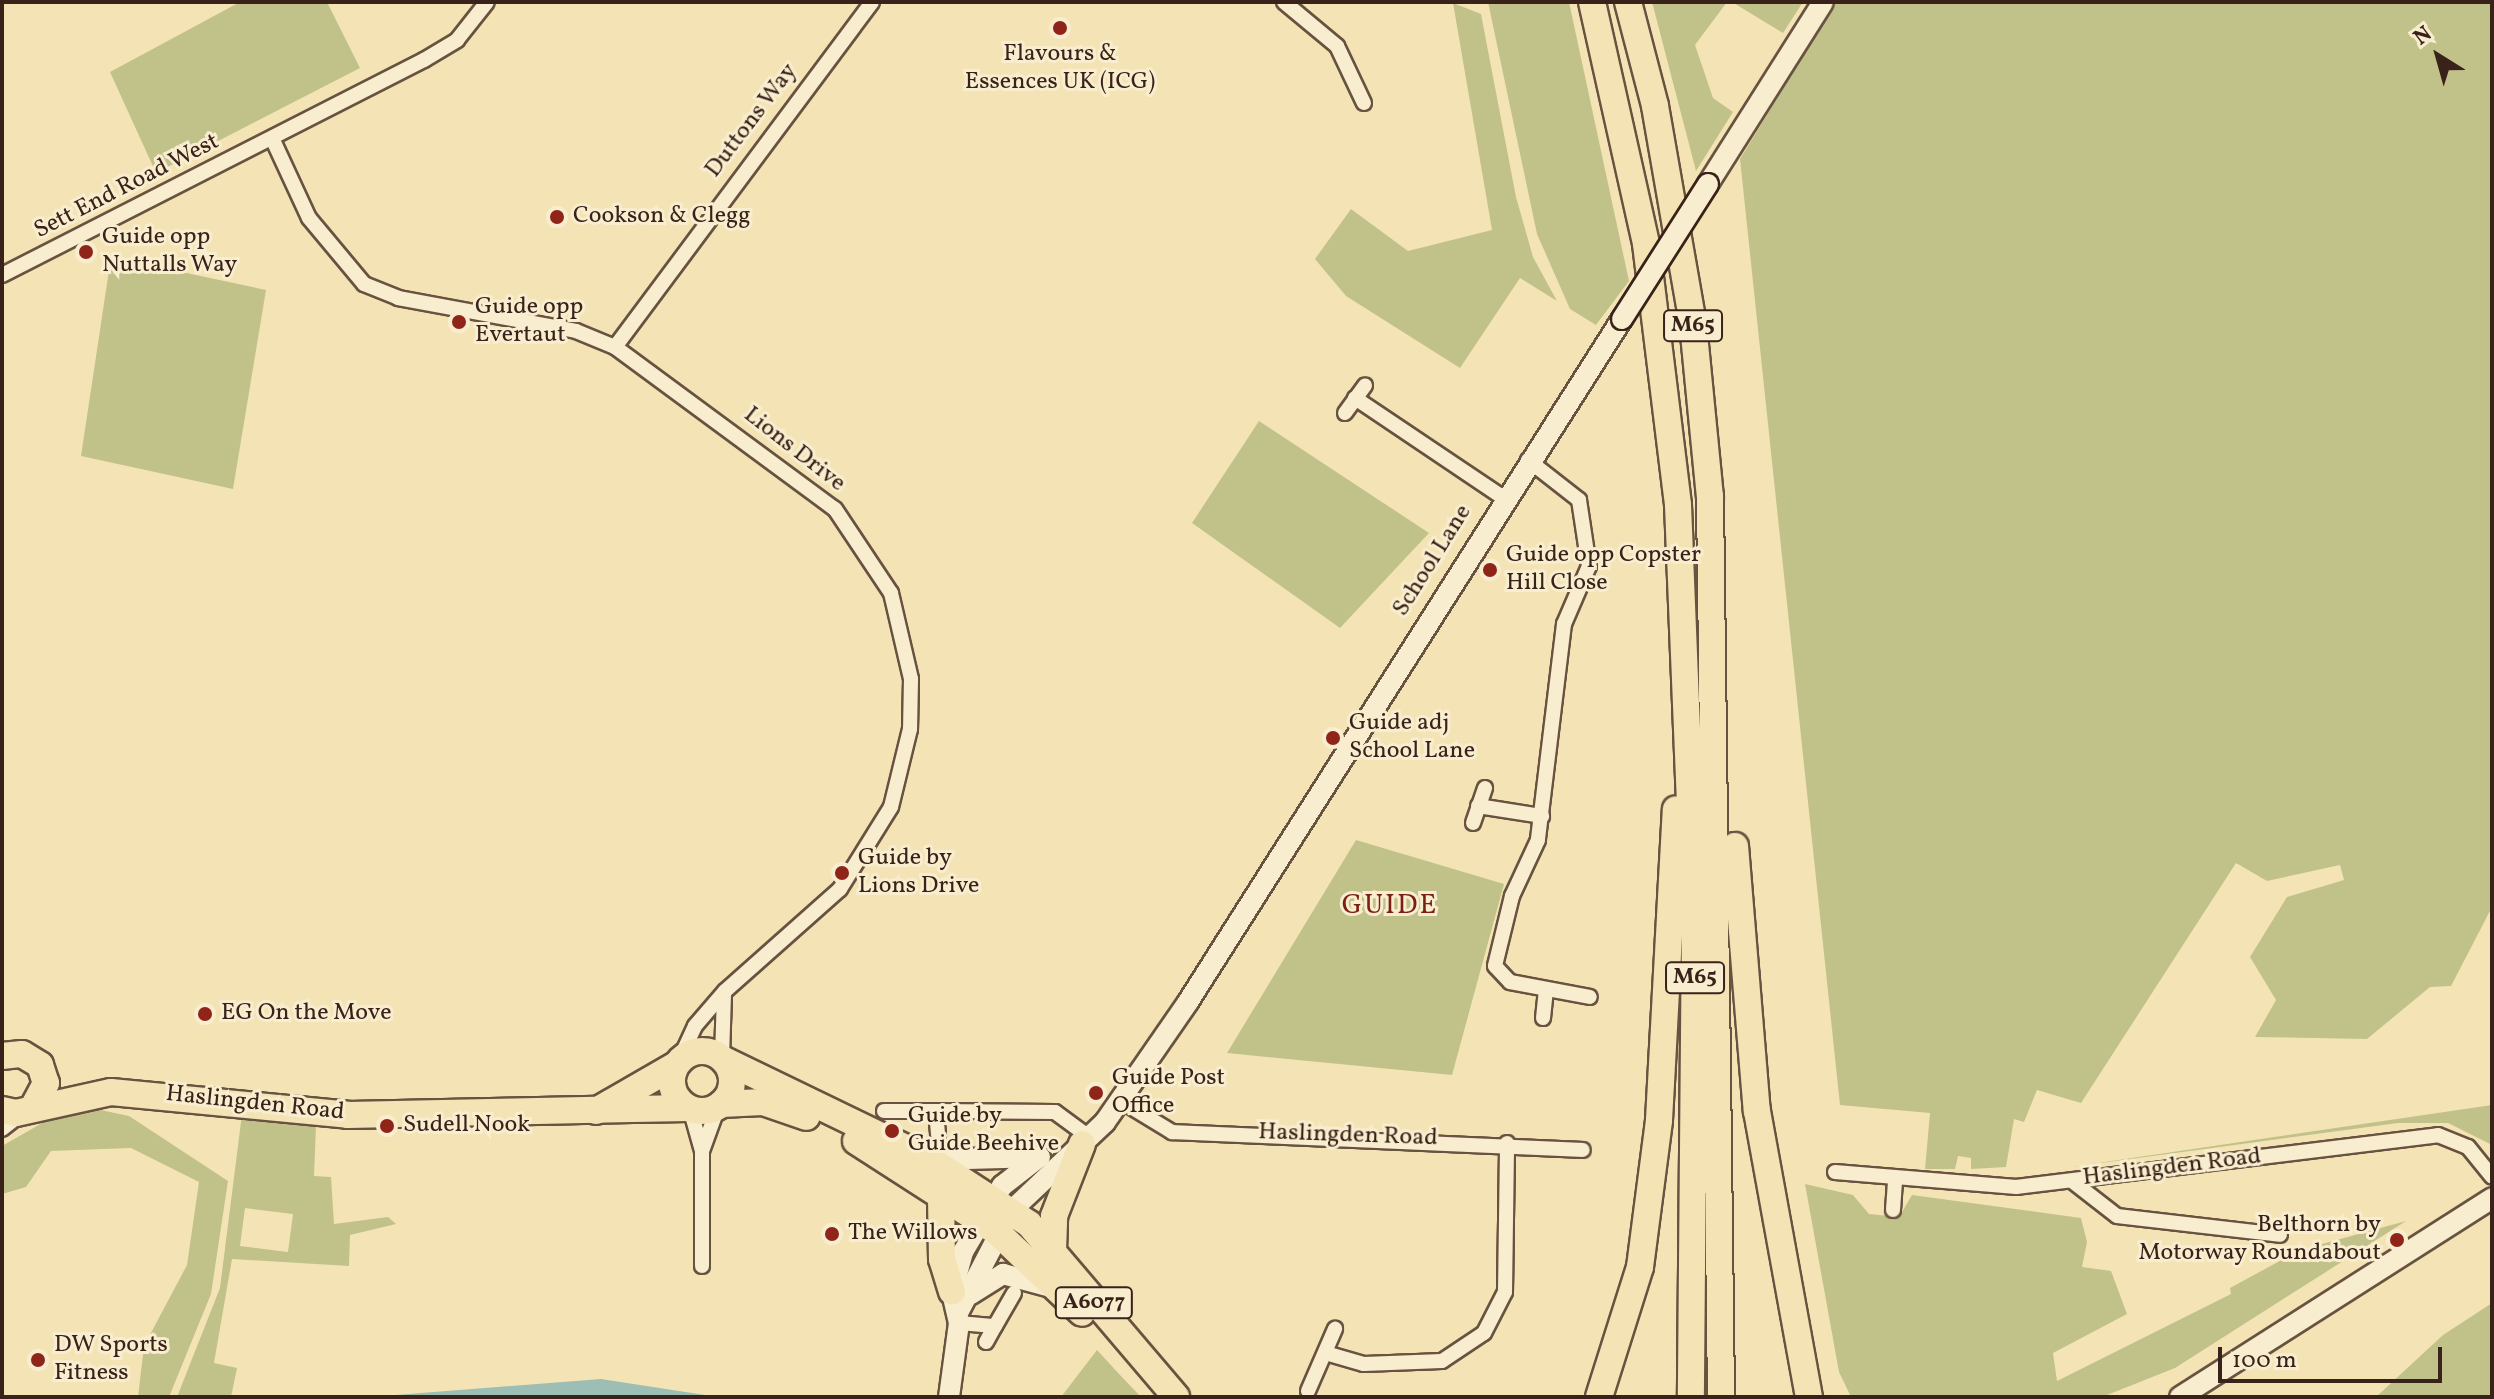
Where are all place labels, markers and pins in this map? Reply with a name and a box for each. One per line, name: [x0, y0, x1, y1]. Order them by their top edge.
marker: Flavours & Essences UK (ICG): [1051, 19, 1069, 37]
place label: Flavours & Essences UK (ICG): [965, 41, 1155, 97]
place label: Cookson & Clegg: [573, 203, 751, 231]
marker: Cookson & Clegg: [548, 208, 566, 226]
place label: Guide opp Nuttalls Way: [102, 224, 238, 280]
marker: Guide opp Nuttalls Way: [77, 243, 95, 261]
place label: Guide opp Evertaut: [475, 294, 583, 350]
marker: Guide opp Evertaut: [450, 313, 468, 331]
place label: Guide opp Copster Hill Close: [1506, 542, 1701, 598]
marker: Guide opp Copster Hill Close: [1481, 561, 1499, 579]
place label: Guide adj School Lane: [1349, 710, 1475, 766]
marker: Guide adj School Lane: [1324, 729, 1342, 747]
place label: Guide by Lions Drive: [858, 845, 979, 901]
marker: Guide by Lions Drive: [833, 864, 851, 882]
place label: EG On the Move: [221, 1000, 392, 1028]
marker: EG On the Move: [196, 1005, 214, 1023]
place label: Guide Post Office: [1112, 1065, 1225, 1121]
marker: Guide Post Office: [1087, 1084, 1105, 1102]
place label: Guide by Guide Beehive: [908, 1103, 1059, 1159]
place label: Sudell Nook: [403, 1112, 530, 1140]
marker: Sudell Nook: [378, 1117, 396, 1135]
marker: Guide by Guide Beehive: [883, 1122, 901, 1140]
place label: Belthorn by Motorway Roundabout: [2138, 1212, 2381, 1268]
place label: The Willows: [848, 1220, 978, 1248]
marker: The Willows: [823, 1225, 841, 1243]
marker: Belthorn by Motorway Roundabout: [2388, 1231, 2406, 1249]
place label: DW Sports Fitness: [54, 1332, 169, 1388]
marker: DW Sports Fitness: [29, 1351, 47, 1369]

